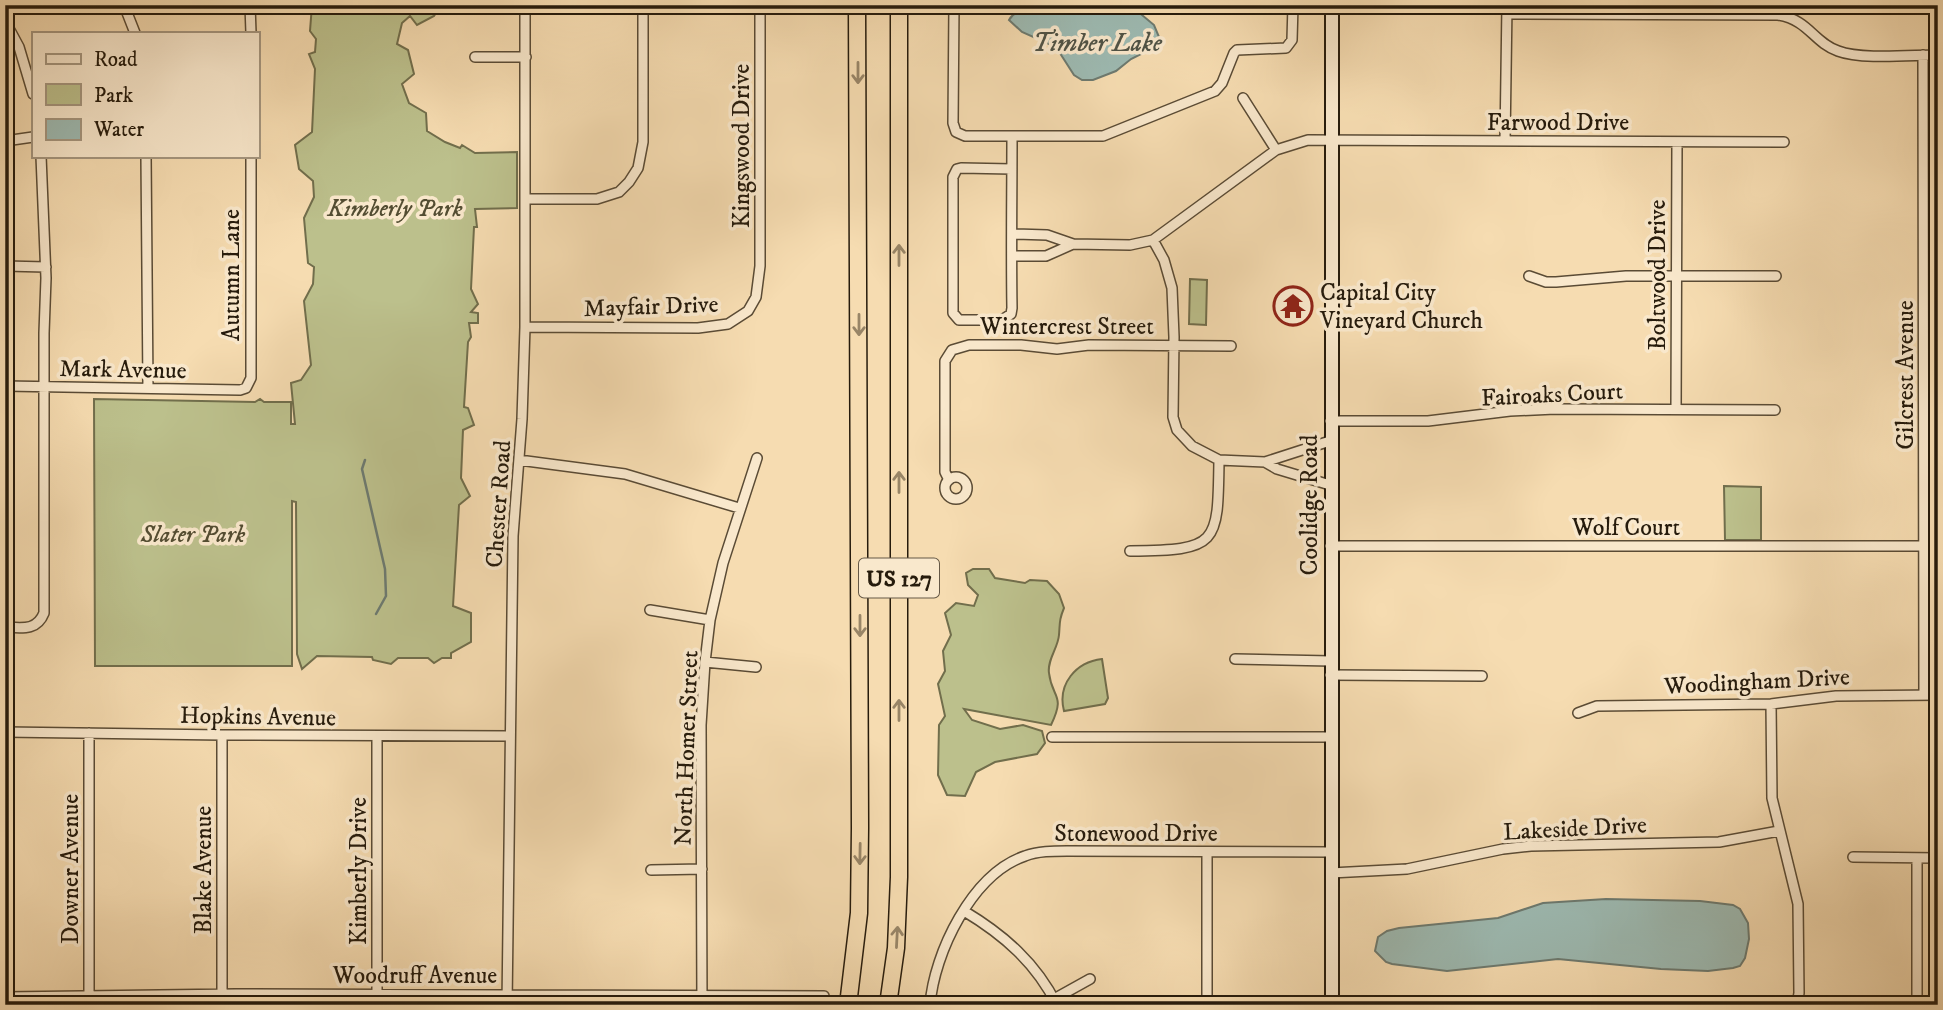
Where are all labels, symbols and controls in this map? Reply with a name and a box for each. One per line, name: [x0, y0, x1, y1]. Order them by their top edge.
water label: Timber Lake: [1032, 27, 1163, 60]
legend: [32, 32, 259, 158]
text: Road: [94, 47, 138, 73]
one-way arrow: [851, 62, 865, 85]
street label: Kingswood Drive: [727, 64, 757, 228]
text: Park: [94, 83, 134, 109]
street label: Farwood Drive: [1487, 108, 1629, 138]
text: Water: [93, 117, 144, 143]
park label: Kimberly Park: [327, 194, 462, 224]
street label: Boltwood Drive: [1643, 200, 1673, 350]
street label: Autumn Lane: [217, 209, 247, 341]
one-way arrow: [892, 243, 906, 266]
place label: Capital City Vineyard Church: [1319, 278, 1483, 336]
temple icon: Capital City Vineyard Church: [1272, 285, 1314, 327]
street label: Mayfair Drive: [583, 290, 719, 324]
street label: Gilcrest Avenue: [1891, 300, 1921, 450]
street label: Wintercrest Street: [979, 312, 1154, 342]
one-way arrow: [852, 314, 866, 337]
street label: Mark Avenue: [59, 354, 187, 386]
street label: Fairoaks Court: [1480, 376, 1624, 414]
street label: Coolidge Road: [1295, 434, 1325, 576]
street label: Chester Road: [480, 439, 518, 569]
one-way arrow: [892, 471, 906, 494]
street label: Wolf Court: [1571, 513, 1680, 543]
park label: Slater Park: [140, 520, 245, 550]
road number: US 127: [859, 558, 939, 598]
one-way arrow: [853, 615, 867, 638]
street label: North Homer Street: [669, 650, 705, 846]
street label: Woodingham Drive: [1662, 662, 1851, 702]
one-way arrow: [892, 698, 906, 721]
street label: Hopkins Avenue: [180, 701, 336, 733]
street label: Downer Avenue: [56, 794, 86, 944]
street label: Kimberly Drive: [344, 797, 374, 945]
street label: Blake Avenue: [189, 806, 219, 934]
street label: Lakeside Drive: [1502, 810, 1648, 848]
street label: Stonewood Drive: [1054, 819, 1218, 849]
one-way arrow: [853, 842, 866, 865]
one-way arrow: [890, 926, 903, 949]
street label: Woodruff Avenue: [332, 961, 497, 991]

